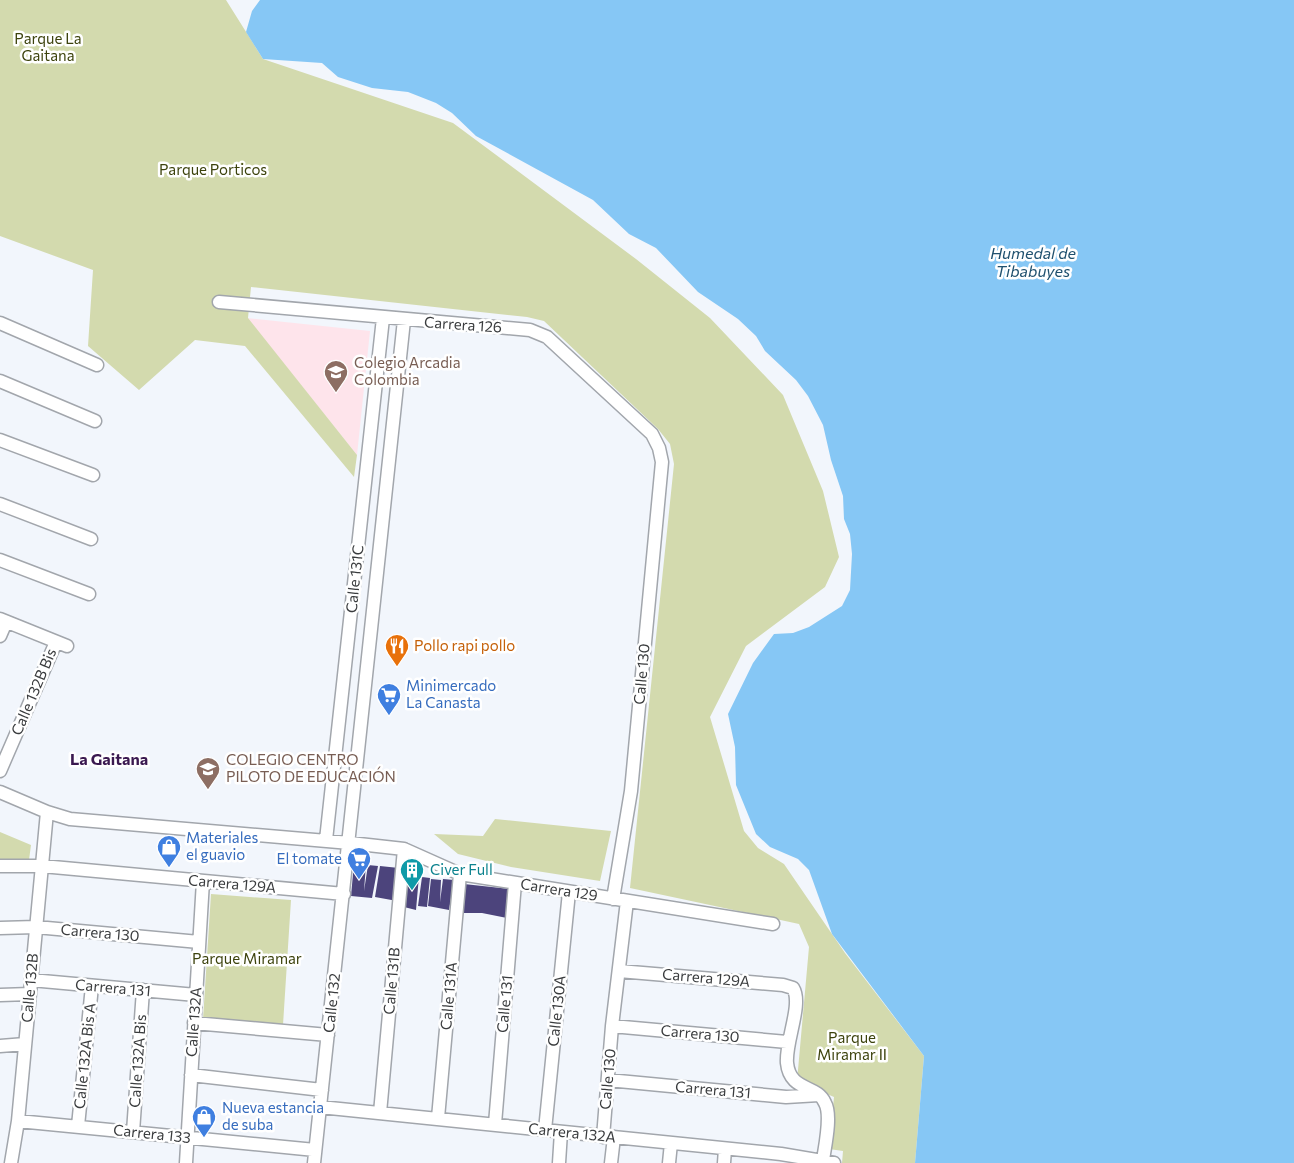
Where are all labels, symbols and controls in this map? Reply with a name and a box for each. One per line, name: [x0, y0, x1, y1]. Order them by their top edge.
park label: Parque La Gaitana: [14, 29, 82, 64]
park label: Parque Porticos: [159, 160, 267, 178]
water label: Humedal de Tibabuyes: [990, 243, 1076, 280]
street label: Carrera 126: [423, 312, 503, 336]
place label: Colegio Arcadia Colombia: [354, 353, 461, 388]
school or university icon: Colegio Arcadia Colombia: [323, 359, 349, 393]
street label: Calle 131C: [341, 544, 367, 614]
restaurant icon: Pollo rapi pollo: [384, 633, 410, 667]
place label: Pollo rapi pollo: [414, 636, 515, 654]
street label: Calle 130: [629, 643, 653, 705]
street label: Calle 132B Bis: [7, 645, 60, 738]
place label: Minimercado La Canasta: [406, 676, 496, 711]
supermarket icon: Minimercado La Canasta: [376, 682, 402, 716]
district label: La Gaitana: [70, 749, 148, 768]
place label: COLEGIO CENTRO PILOTO DE EDUCACIÓN: [226, 750, 396, 785]
school or university icon: COLEGIO CENTRO PILOTO DE EDUCACIÓN: [195, 756, 221, 790]
place label: Materiales el guavio: [186, 828, 258, 863]
shop icon: Materiales el guavio: [156, 834, 182, 868]
supermarket icon: El tomate: [346, 846, 372, 880]
place label: El tomate: [277, 849, 342, 867]
building icon: Civer Full: [399, 857, 425, 891]
place label: Civer Full: [430, 860, 493, 878]
street label: Carrera 129A: [187, 870, 277, 896]
street label: Carrera 129: [519, 874, 599, 904]
street label: Carrera 130: [60, 920, 140, 944]
street label: Calle 131B: [379, 946, 403, 1015]
park label: Parque Miramar: [192, 949, 302, 967]
street label: Calle 132B: [17, 952, 41, 1023]
street label: Calle 131A: [436, 961, 460, 1031]
street label: Carrera 129A: [661, 964, 751, 990]
street label: Calle 132: [319, 972, 343, 1034]
street label: Calle 131: [493, 974, 515, 1034]
street label: Carrera 131: [75, 975, 152, 999]
street label: Calle 130A: [543, 975, 569, 1047]
street label: Calle 132A: [182, 986, 204, 1058]
street label: Calle 132A Bis A: [69, 1002, 99, 1110]
street label: Calle 132A Bis: [125, 1014, 149, 1108]
street label: Carrera 130: [660, 1021, 740, 1045]
park label: Parque Miramar II: [817, 1028, 887, 1063]
street label: Calle 130: [595, 1048, 619, 1110]
street label: Carrera 131: [675, 1077, 752, 1101]
place label: Nueva estancia de suba: [222, 1098, 324, 1133]
shop icon: Nueva estancia de suba: [191, 1104, 217, 1138]
street label: Carrera 132A: [527, 1118, 617, 1146]
street label: Carrera 133: [112, 1120, 192, 1146]

